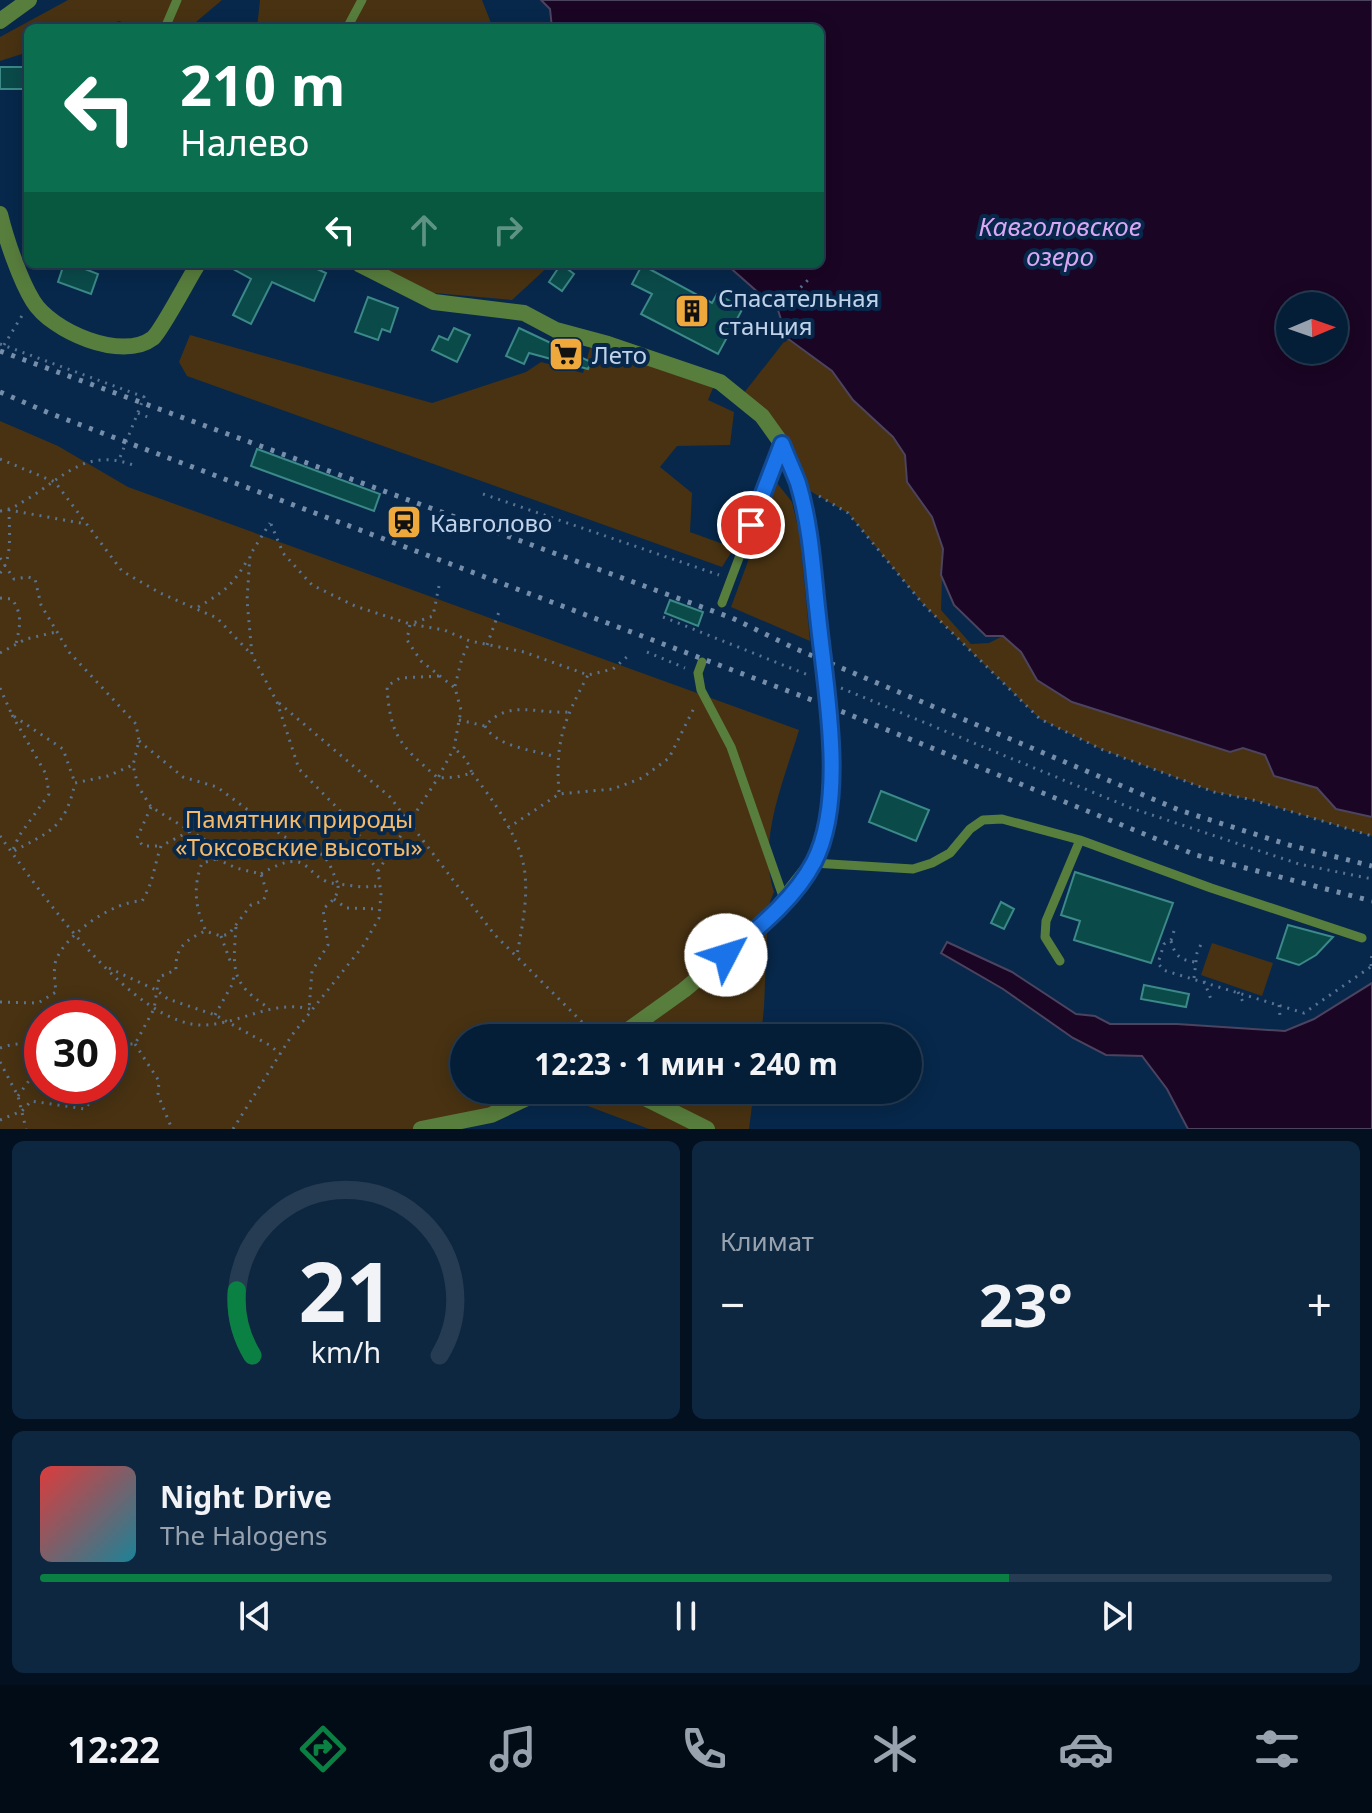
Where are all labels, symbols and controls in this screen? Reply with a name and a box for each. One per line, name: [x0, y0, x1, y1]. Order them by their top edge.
text: 210 m: [180, 46, 345, 122]
icon: left: [48, 56, 152, 160]
text: Налево: [180, 118, 309, 167]
icon: left: [318, 208, 362, 252]
icon: ahead: [402, 208, 446, 252]
icon: right: [486, 208, 530, 252]
water label: Кавголовское озеро: [978, 208, 1142, 274]
place label: Спасательная станция: [718, 281, 879, 342]
building icon: Спасательная станция: [673, 292, 711, 330]
north arrow: [1276, 292, 1348, 364]
map controls: [1276, 292, 1348, 364]
supermarket icon: Лето: [547, 335, 585, 373]
place label: Лето: [592, 338, 647, 371]
pin: [717, 491, 785, 559]
station icon: Кавголово: [385, 503, 423, 541]
icon: arrive: [729, 503, 773, 547]
place label: Кавголово: [430, 506, 552, 539]
park label: Памятник природы «Токсовские высоты»: [175, 802, 423, 863]
position arrow: [684, 913, 768, 997]
speed limit sign: 30: [24, 1000, 128, 1104]
text: 12:23 · 1 мин · 240 m: [534, 1043, 838, 1084]
text: Климат: [720, 1223, 814, 1259]
text: 21: [298, 1233, 394, 1346]
text: 23°: [979, 1263, 1073, 1345]
text: −: [720, 1274, 745, 1334]
text: +: [1307, 1274, 1332, 1334]
text: km/h: [311, 1332, 381, 1371]
text: Night Drive: [160, 1476, 332, 1517]
text: The Halogens: [160, 1517, 327, 1553]
icon: previous: [233, 1594, 277, 1638]
icon: pause: [664, 1594, 708, 1638]
icon: next: [1095, 1594, 1139, 1638]
icon: directions: [295, 1721, 351, 1777]
icon: music: [485, 1721, 541, 1777]
icon: phone: [676, 1721, 732, 1777]
icon: climate: [867, 1721, 923, 1777]
icon: car: [1058, 1721, 1114, 1777]
icon: filters: [1249, 1721, 1305, 1777]
text: 12:22: [67, 1725, 160, 1774]

